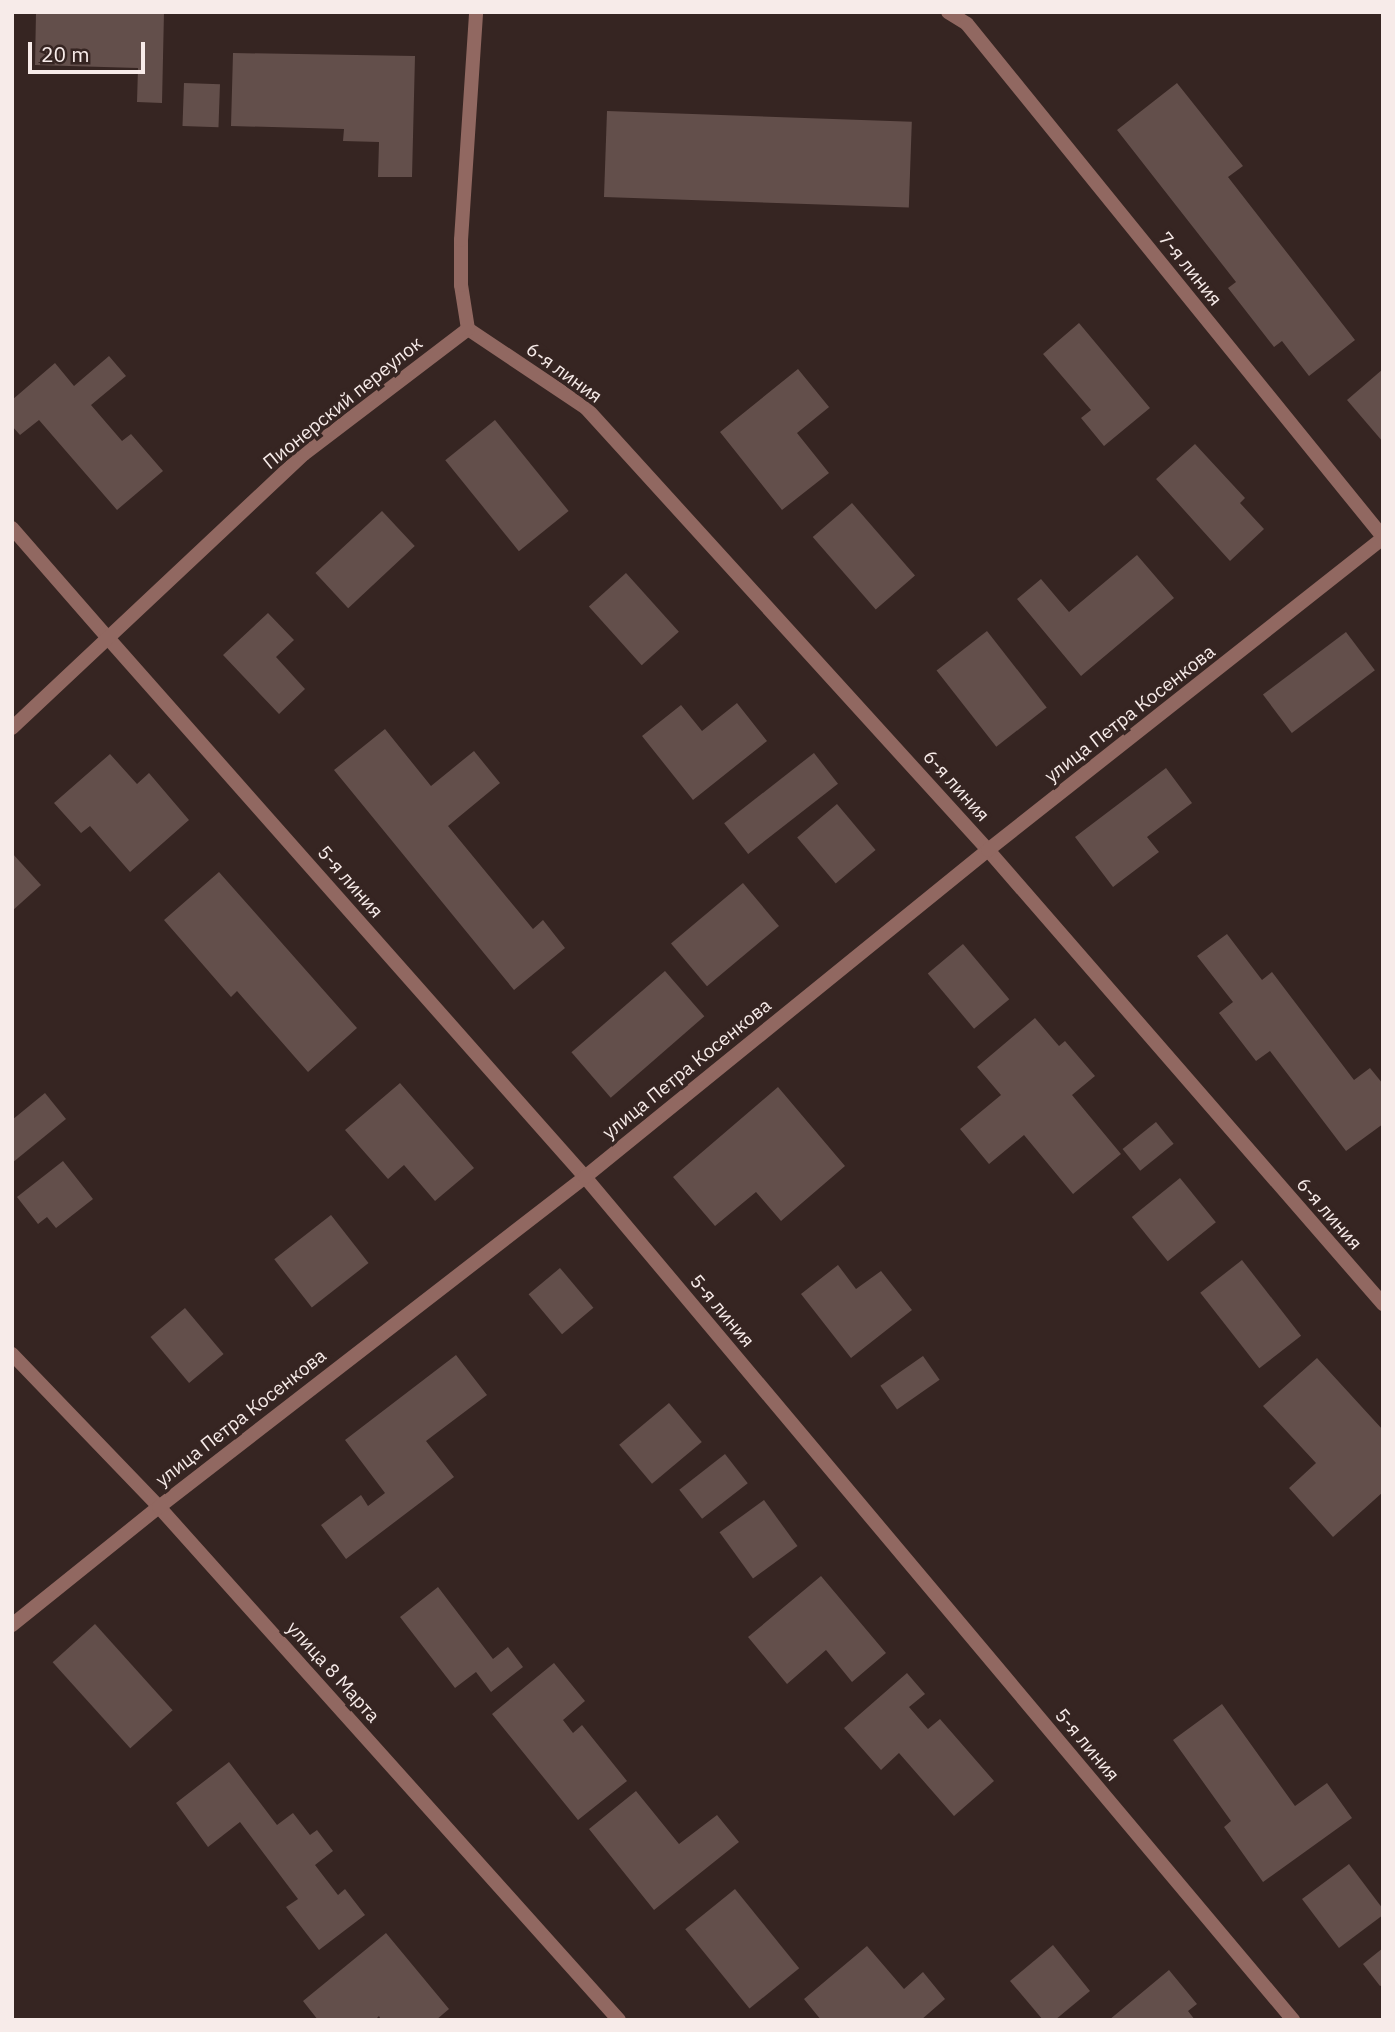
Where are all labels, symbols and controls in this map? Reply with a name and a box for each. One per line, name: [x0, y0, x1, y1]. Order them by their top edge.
scale bar: [32, 28, 149, 72]
text: 20 m: [41, 40, 90, 68]
street label: 7-я линия: [1153, 228, 1227, 310]
street label: Пионерский переулок: [259, 332, 427, 474]
street label: 6-я линия: [522, 338, 606, 408]
street label: улица Петра Косенкова: [1040, 640, 1220, 788]
street label: 6-я линия: [918, 746, 994, 826]
street label: 5-я линия: [313, 841, 387, 923]
street label: улица Петра Косенкова: [598, 994, 776, 1144]
street label: 6-я линия: [1292, 1173, 1366, 1255]
street label: 5-я линия: [685, 1270, 759, 1352]
street label: улица Петра Косенкова: [151, 1344, 331, 1492]
street label: улица 8 Марта: [282, 1617, 384, 1727]
street label: 5-я линия: [1050, 1704, 1124, 1786]

